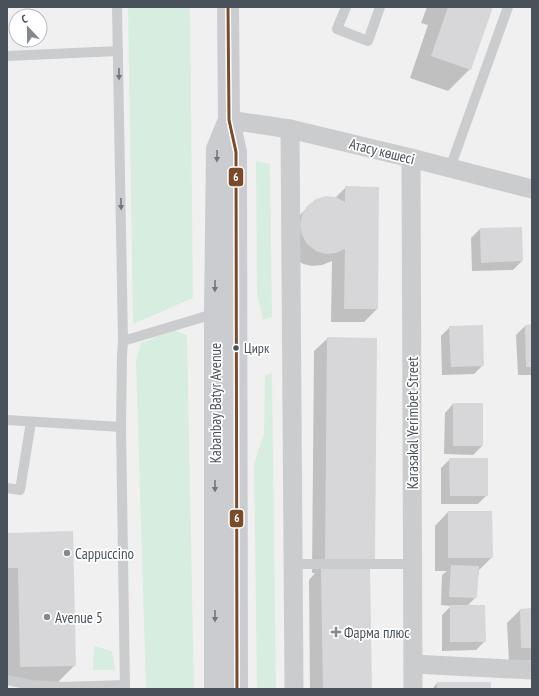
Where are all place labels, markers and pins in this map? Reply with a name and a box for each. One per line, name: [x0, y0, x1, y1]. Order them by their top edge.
place label: Цирк: [244, 339, 270, 357]
marker: Цирк: [231, 343, 241, 353]
place label: Cappuccino: [75, 544, 134, 563]
marker: Cappuccino: [62, 548, 72, 558]
place label: Avenue 5: [55, 608, 103, 627]
marker: Avenue 5: [42, 612, 52, 622]
place label: Фарма плюс: [344, 623, 410, 642]
marker: Фарма плюс: [331, 627, 341, 637]

